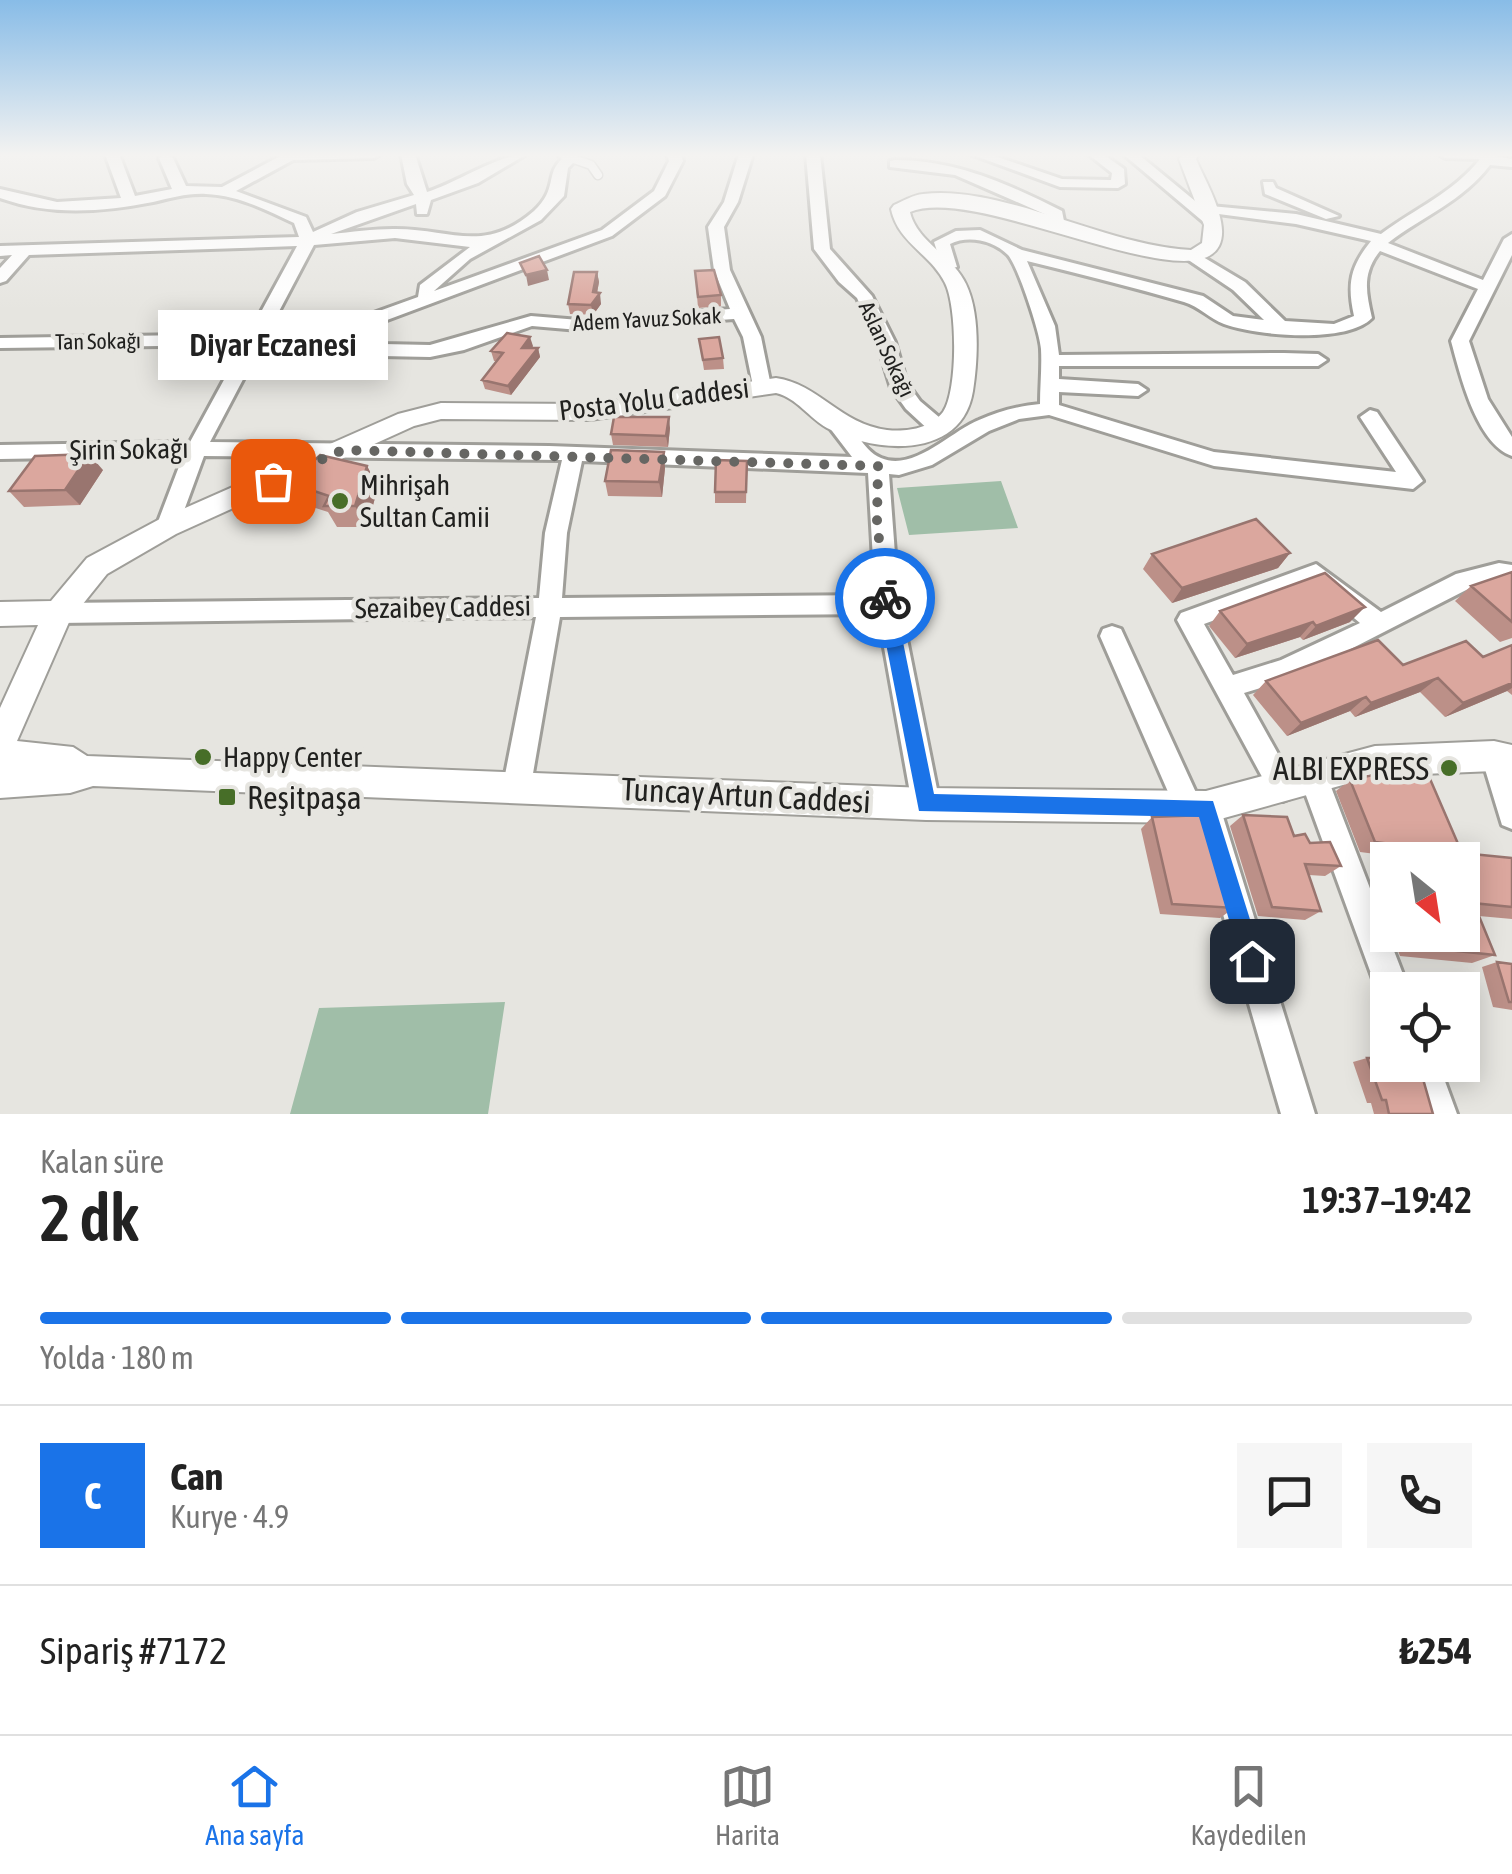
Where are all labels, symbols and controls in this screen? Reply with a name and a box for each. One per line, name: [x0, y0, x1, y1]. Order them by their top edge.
street label: Aslan Sokağı: [854, 297, 920, 401]
street label: Adem Yavuz Sokak: [572, 302, 722, 336]
callout: Diyar Eczanesi: [158, 311, 388, 381]
text: Diyar Eczanesi: [189, 326, 357, 363]
street label: Tan Sokağı: [55, 327, 141, 355]
street label: Posta Yolu Caddesi: [557, 371, 751, 427]
street label: Şirin Sokağı: [69, 432, 189, 466]
pin: [231, 439, 316, 524]
icon: bag: [246, 454, 301, 509]
place label: Mihrişah Sultan Camii: [360, 469, 490, 533]
marker: Mihrişah Sultan Camii: [329, 490, 351, 512]
courier: [835, 548, 935, 648]
icon: bike: [858, 571, 913, 626]
street label: Sezaibey Caddesi: [355, 589, 531, 625]
place label: Happy Center: [223, 741, 362, 773]
marker: Happy Center: [192, 746, 214, 768]
place label: ALBI EXPRESS: [1273, 750, 1429, 787]
marker: ALBI EXPRESS: [1438, 757, 1460, 779]
street label: Tuncay Artun Caddesi: [620, 770, 872, 820]
place label: Reşitpaşa: [247, 779, 362, 816]
marker: Reşitpaşa: [216, 786, 238, 808]
north arrow: [1370, 842, 1480, 952]
map controls: [1370, 842, 1480, 1082]
pin: [1210, 919, 1295, 1004]
icon: home: [1225, 934, 1280, 989]
button: locate: [1370, 972, 1480, 1082]
text: Kalan süre: [40, 1143, 164, 1180]
text: 19:37–19:42: [1302, 1178, 1472, 1221]
text: 2 dk: [40, 1180, 139, 1255]
text: Yolda · 180 m: [40, 1339, 194, 1376]
button: chat: [1237, 1443, 1342, 1548]
button: phone: [1367, 1443, 1472, 1548]
text: Can: [170, 1455, 223, 1498]
text: C: [84, 1474, 101, 1517]
text: Kurye · 4.9: [170, 1498, 289, 1535]
text: Sipariş #7172: [40, 1629, 227, 1672]
text: ₺254: [1399, 1629, 1472, 1672]
tab: Ana sayfa: [205, 1759, 305, 1851]
tab: Harita: [715, 1759, 780, 1851]
tab: Kaydedilen: [1190, 1759, 1307, 1851]

